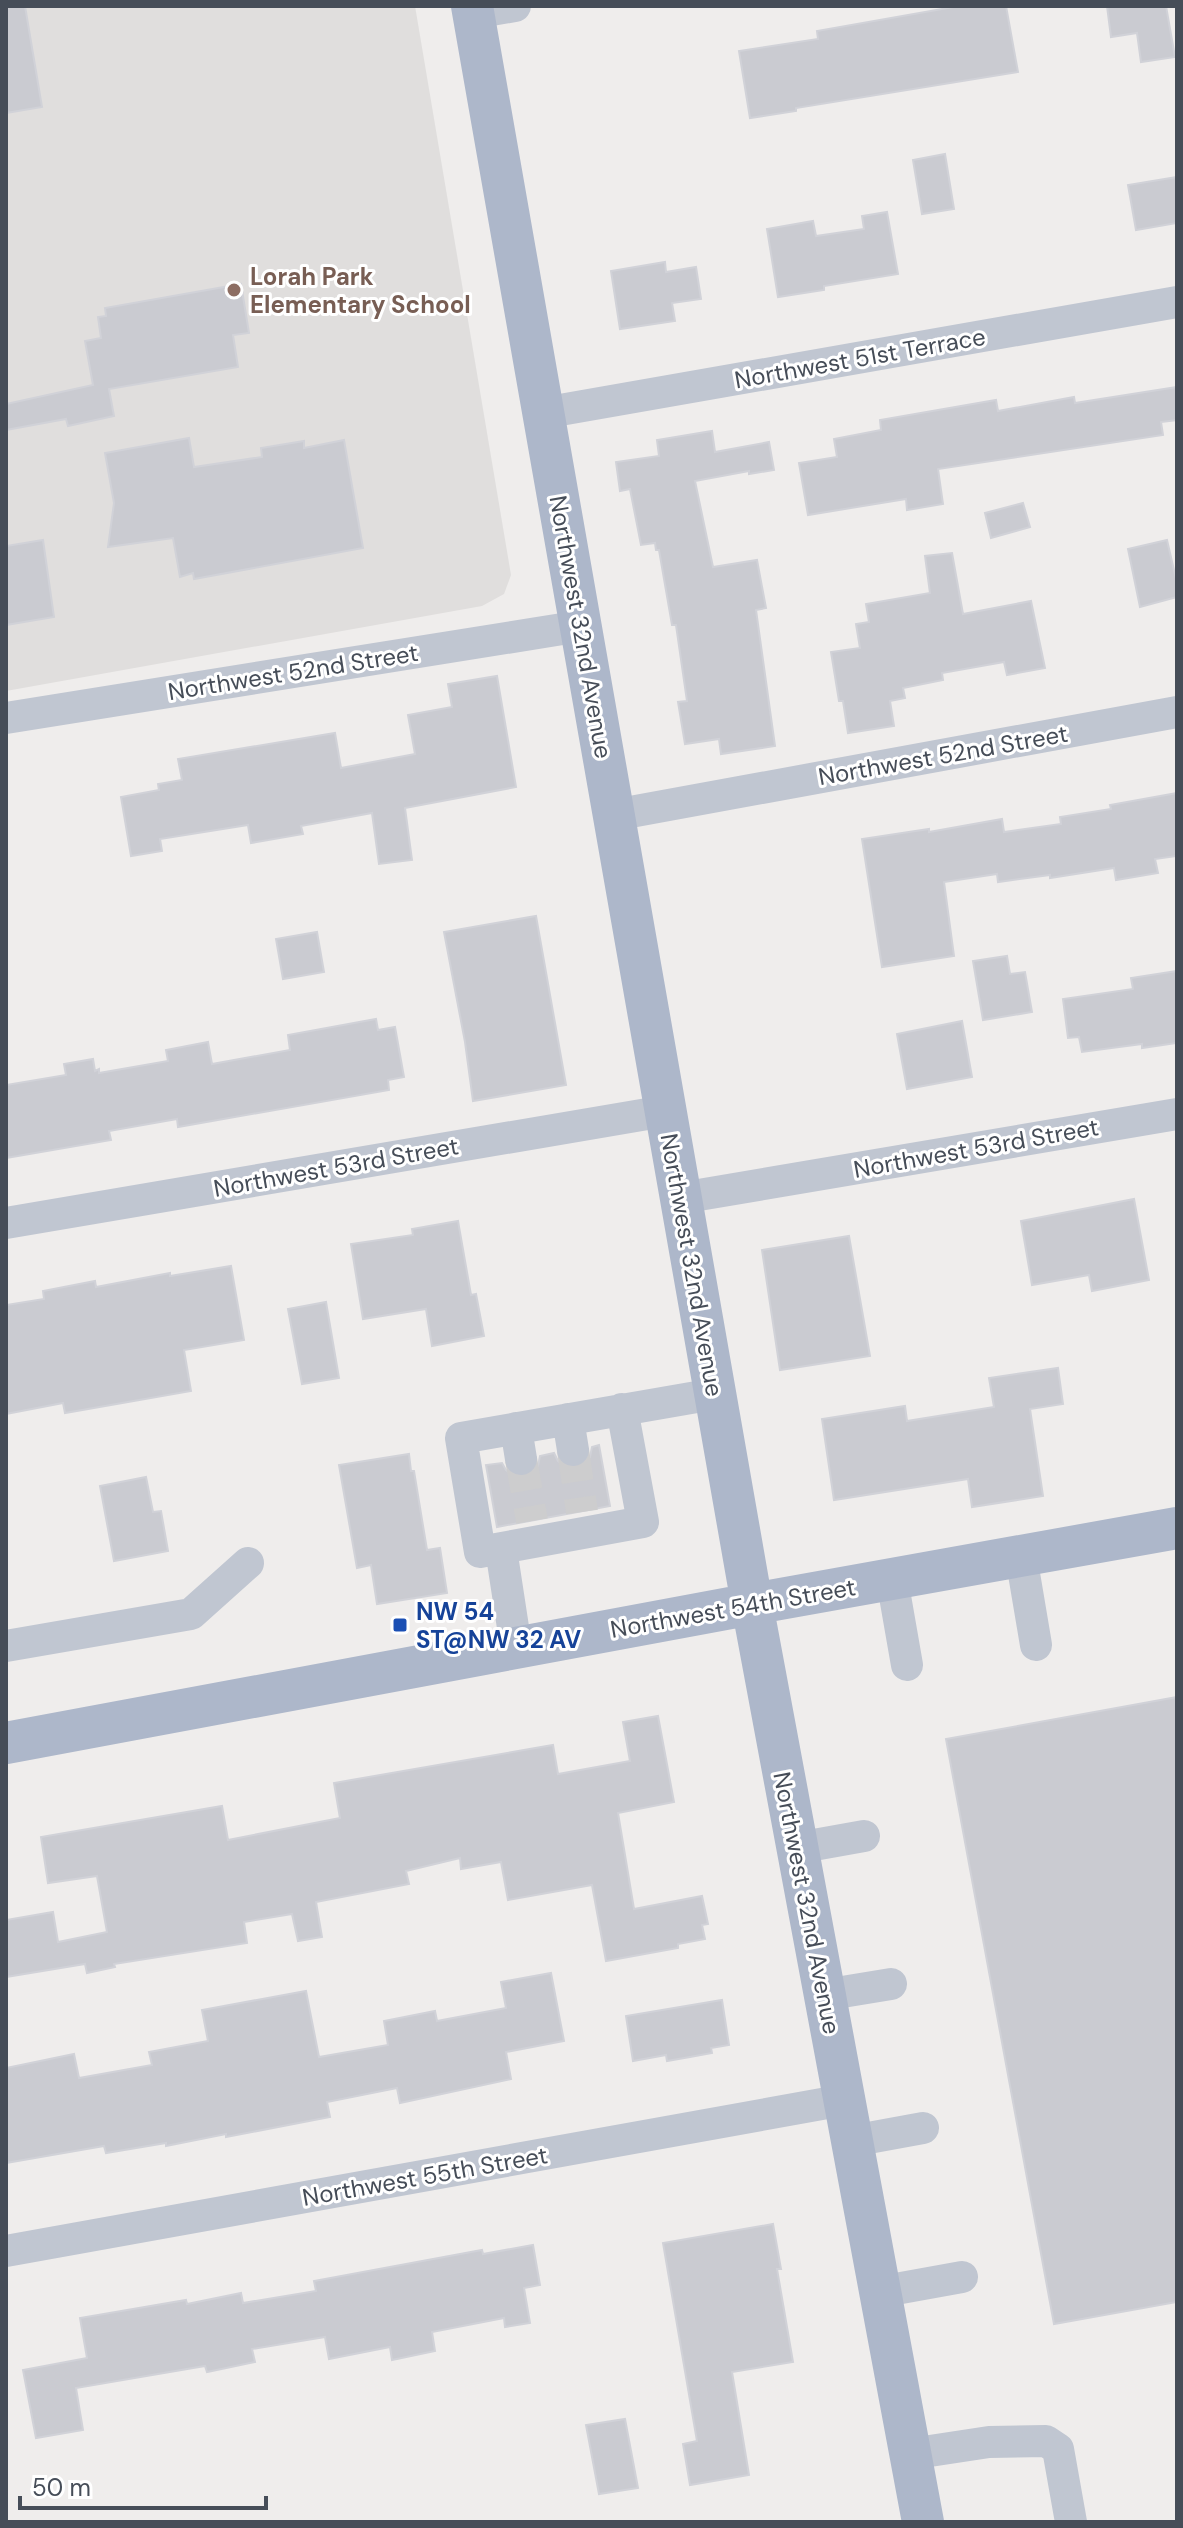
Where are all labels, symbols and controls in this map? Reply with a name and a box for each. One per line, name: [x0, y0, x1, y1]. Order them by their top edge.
place label: Lorah Park Elementary School: [250, 261, 471, 320]
marker: Lorah Park Elementary School: [225, 281, 243, 299]
street label: Northwest 51st Terrace: [732, 321, 988, 395]
street label: Northwest 32nd Avenue: [543, 493, 619, 761]
street label: Northwest 52nd Street: [166, 637, 420, 707]
street label: Northwest 52nd Street: [816, 718, 1070, 792]
street label: Northwest 53rd Street: [851, 1111, 1101, 1185]
street label: Northwest 53rd Street: [211, 1130, 461, 1204]
street label: Northwest 32nd Avenue: [654, 1131, 730, 1399]
street label: Northwest 54th Street: [608, 1571, 858, 1645]
place label: NW 54 ST@NW 32 AV: [416, 1596, 581, 1655]
marker: NW 54 ST@NW 32 AV: [391, 1616, 409, 1634]
street label: Northwest 32nd Avenue: [766, 1769, 848, 2037]
street label: Northwest 55th Street: [300, 2139, 550, 2213]
scale bar: [20, 2460, 266, 2510]
text: 50 m: [32, 2472, 91, 2503]

